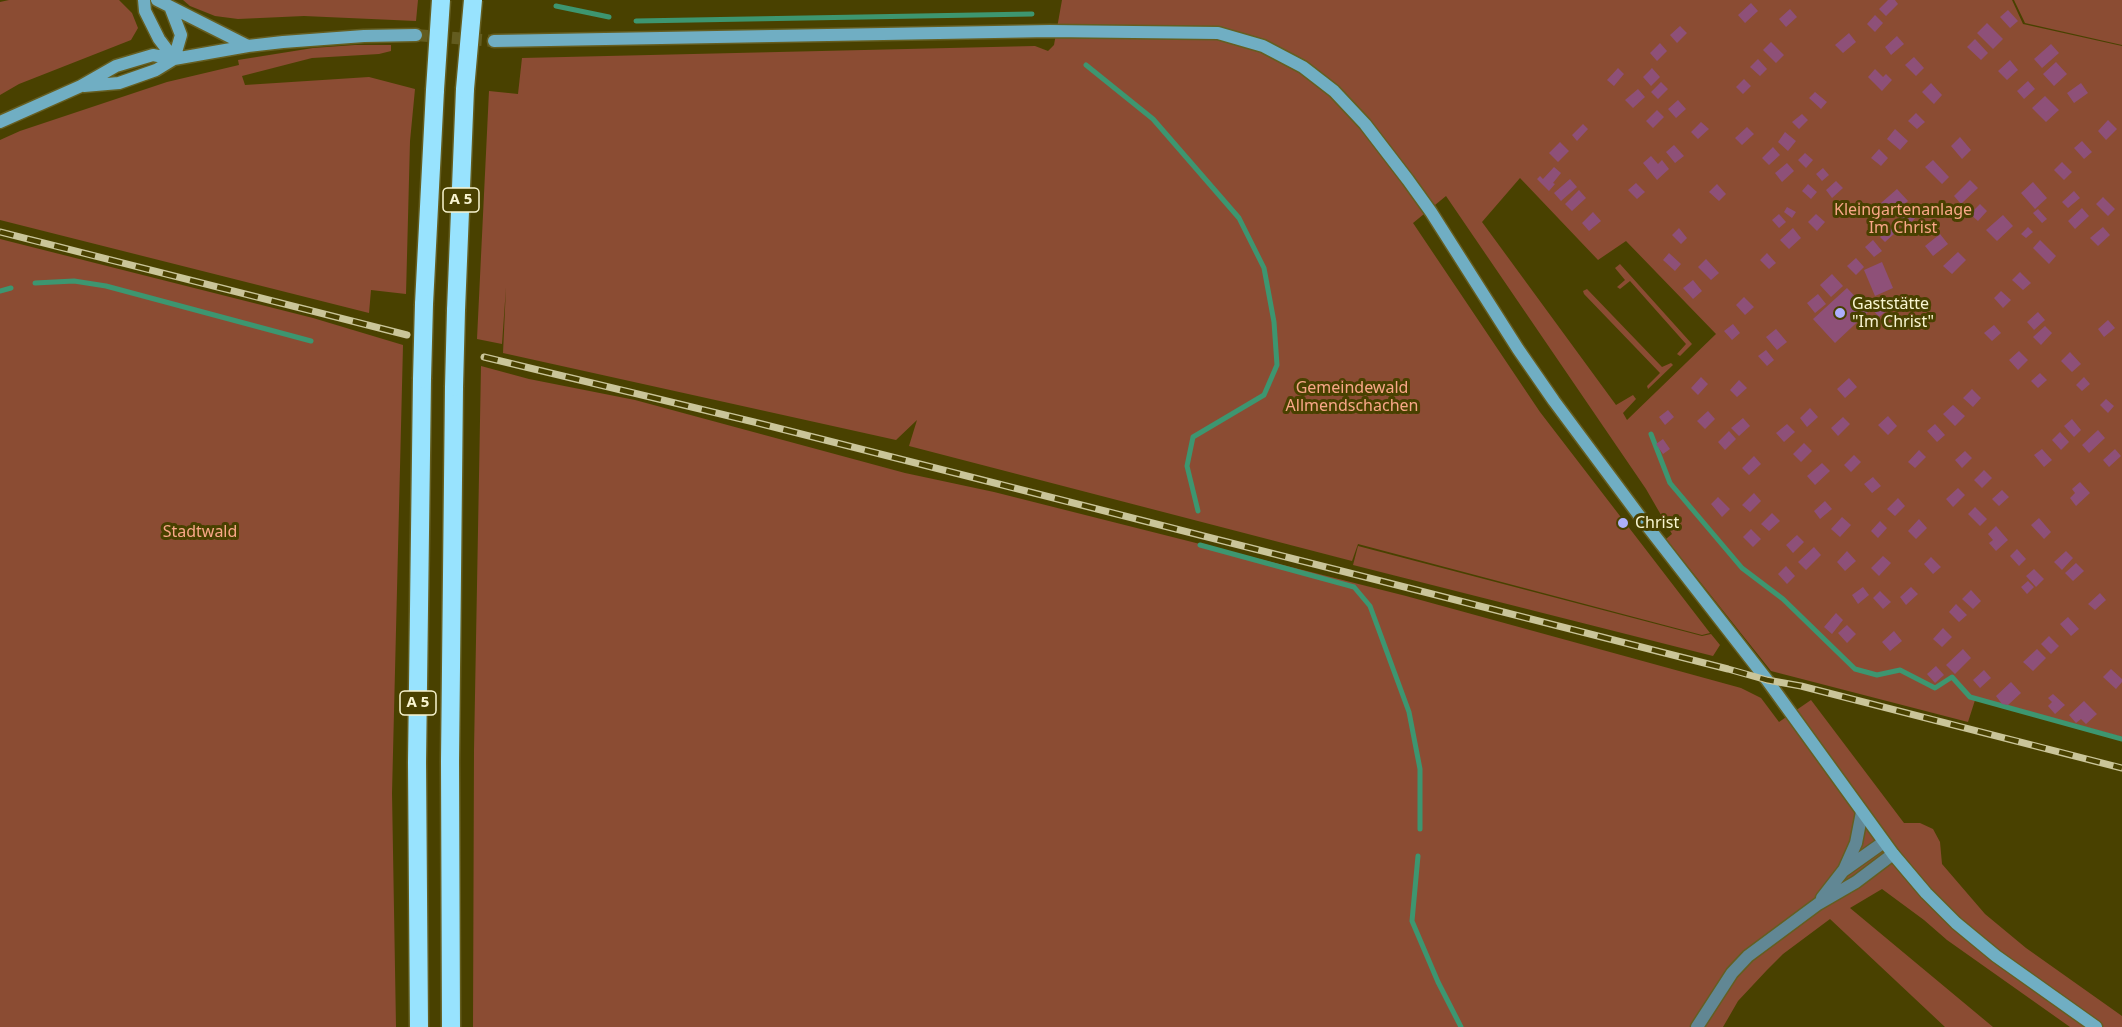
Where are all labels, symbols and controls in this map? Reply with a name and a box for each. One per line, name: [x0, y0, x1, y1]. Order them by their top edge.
road number: A 5: [443, 188, 479, 212]
park label: Kleingartenanlage Im Christ: [1834, 200, 1972, 238]
place label: Gaststätte "Im Christ": [1852, 294, 1934, 332]
marker: Gaststätte "Im Christ": [1833, 306, 1847, 320]
park label: Gemeindewald Allmendschachen: [1286, 378, 1418, 416]
place label: Christ: [1635, 513, 1679, 533]
marker: Christ: [1616, 516, 1630, 530]
park label: Stadtwald: [163, 522, 237, 542]
road number: A 5: [400, 691, 436, 715]

